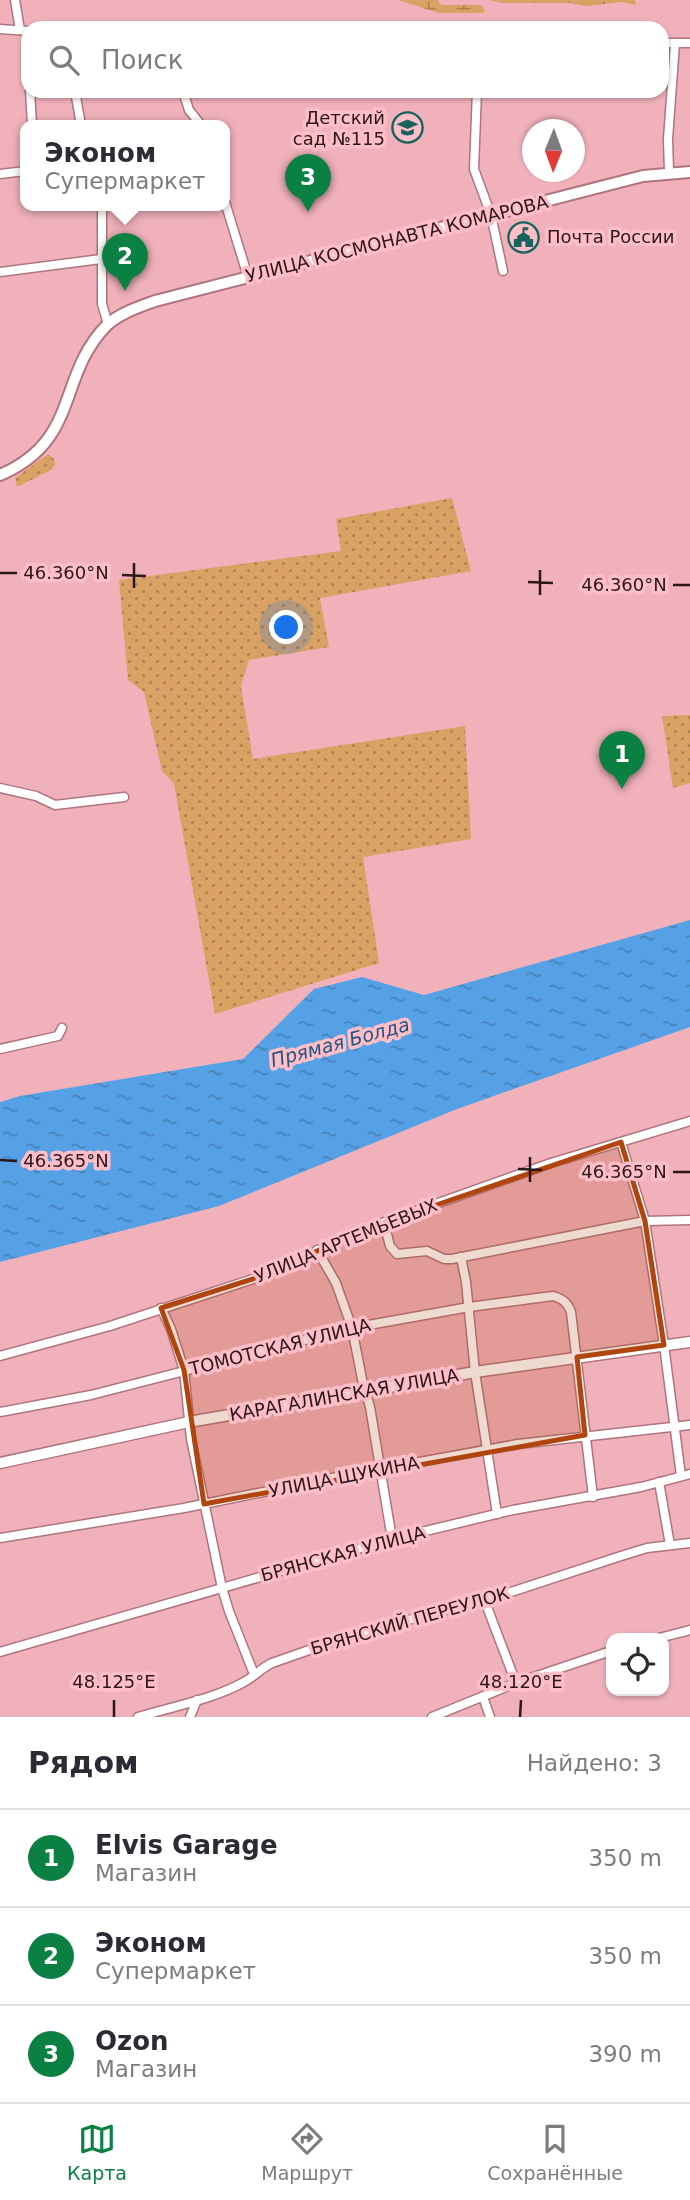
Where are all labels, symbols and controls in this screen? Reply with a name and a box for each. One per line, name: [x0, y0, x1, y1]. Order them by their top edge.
search box: [21, 21, 669, 98]
icon: search: [45, 41, 83, 79]
text: Поиск: [101, 45, 183, 75]
place label: Детский сад №115: [293, 107, 385, 149]
school or university icon: Детский сад №115: [391, 111, 425, 145]
north arrow: [522, 119, 585, 182]
popup: [20, 120, 230, 211]
text: Эконом: [45, 138, 156, 168]
pin: 3: [285, 154, 331, 212]
text: Супермаркет: [45, 168, 205, 194]
street label: УЛИЦА КОСМОНАВТА КОМАРОВА: [244, 191, 551, 286]
public building icon: Почта России: [507, 220, 541, 254]
place label: Почта России: [547, 226, 674, 247]
pin: 2: [102, 233, 148, 291]
text: 46.360°N: [23, 562, 109, 583]
text: 46.360°N: [581, 574, 667, 595]
your location: [269, 610, 303, 644]
pin: 1: [599, 731, 645, 789]
water label: Прямая Болда: [268, 1013, 412, 1071]
text: 46.365°N: [23, 1150, 109, 1171]
text: 46.365°N: [581, 1161, 667, 1182]
street label: УЛИЦА АРТЕМЬЕВЫХ: [251, 1194, 440, 1287]
street label: ТОМОТСКАЯ УЛИЦА: [186, 1314, 373, 1379]
street label: КАРАГАЛИНСКАЯ УЛИЦА: [228, 1364, 461, 1425]
street label: УЛИЦА ЩУКИНА: [267, 1452, 422, 1501]
street label: БРЯНСКАЯ УЛИЦА: [258, 1521, 428, 1586]
street label: БРЯНСКИЙ ПЕРЕУЛОК: [308, 1582, 512, 1659]
map controls: [606, 1633, 669, 1696]
button: locate: [606, 1633, 669, 1696]
text: 48.125°E: [72, 1671, 156, 1692]
text: 48.120°E: [479, 1671, 563, 1692]
text: Рядом: [28, 1745, 139, 1780]
text: Найдено: 3: [527, 1750, 662, 1776]
text: Elvis Garage: [95, 1830, 278, 1860]
text: 1: [43, 1845, 59, 1871]
text: 350 m: [588, 1845, 662, 1871]
text: Магазин: [95, 1860, 197, 1886]
text: Эконом: [95, 1928, 207, 1958]
text: 2: [43, 1943, 59, 1969]
text: 350 m: [588, 1943, 662, 1969]
text: Супермаркет: [95, 1958, 256, 1984]
text: Ozon: [95, 2026, 169, 2056]
text: 3: [43, 2041, 59, 2067]
text: 390 m: [588, 2041, 662, 2067]
text: Магазин: [95, 2056, 197, 2082]
tab: Карта: [67, 2120, 127, 2184]
tab: Маршрут: [261, 2120, 353, 2184]
tab: Сохранённые: [487, 2120, 623, 2184]

